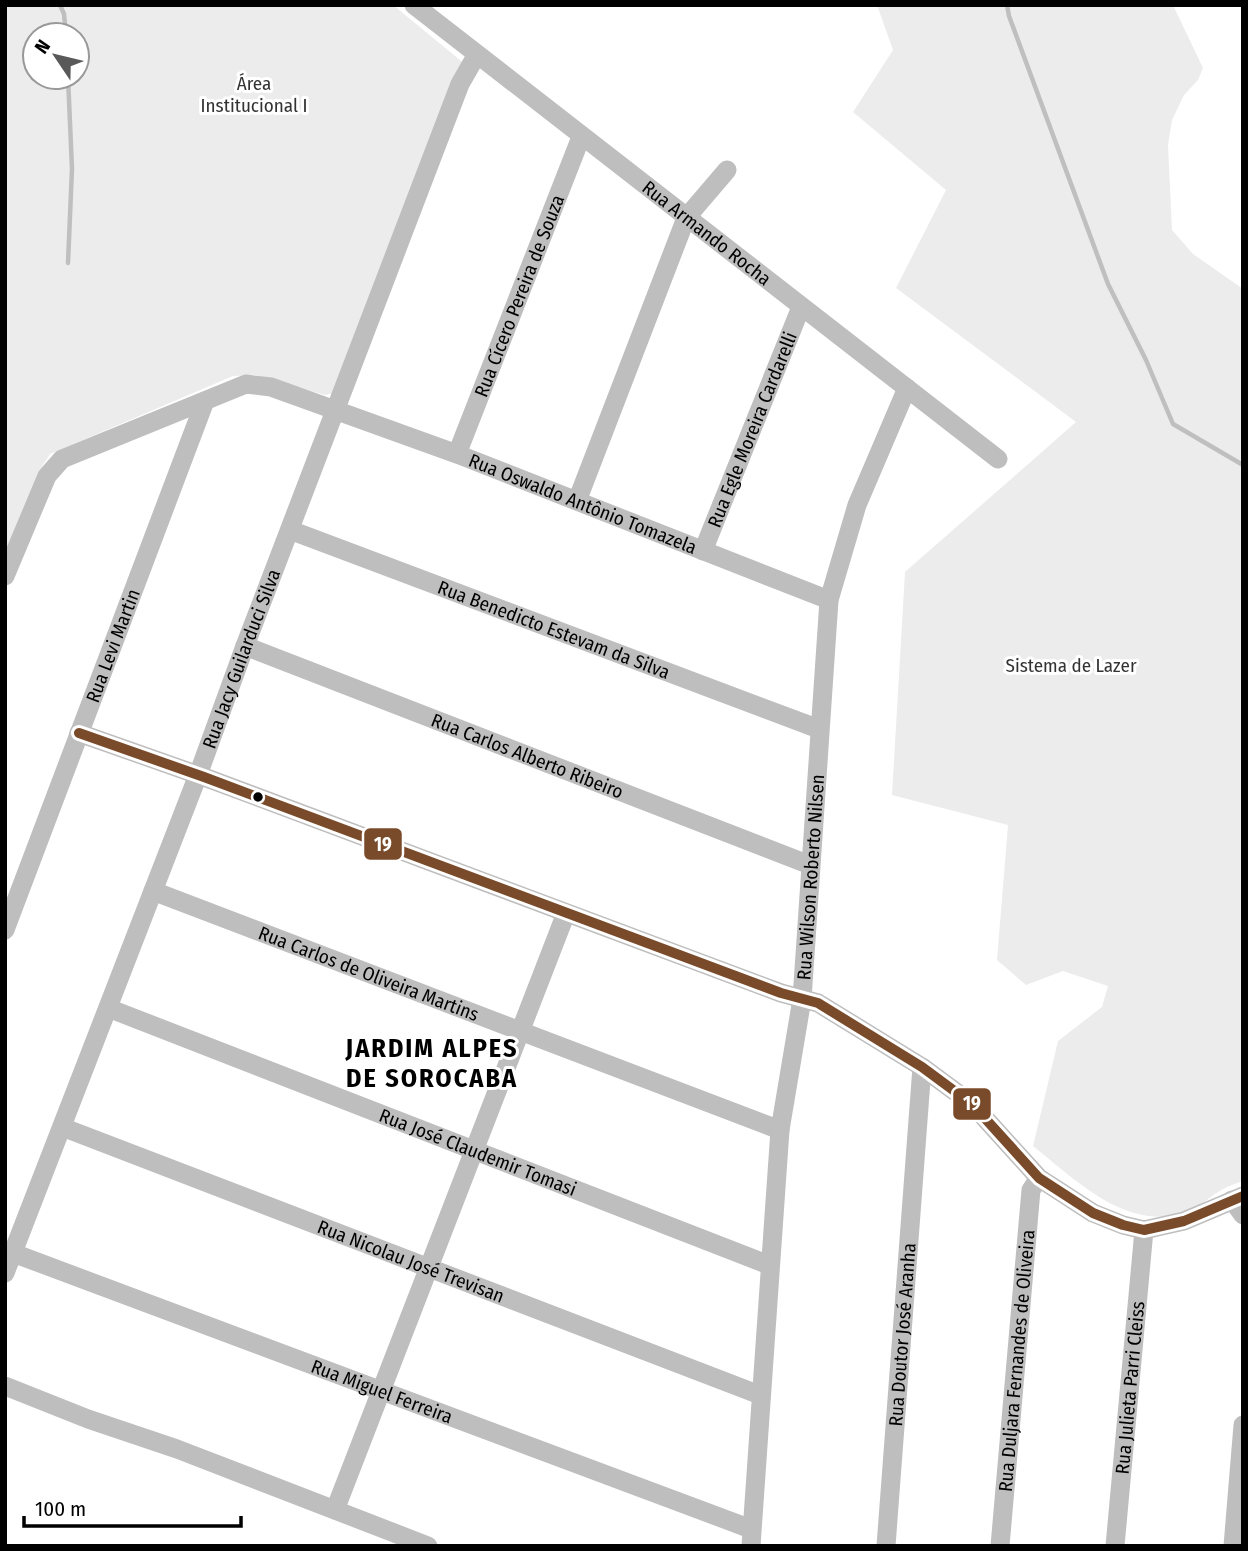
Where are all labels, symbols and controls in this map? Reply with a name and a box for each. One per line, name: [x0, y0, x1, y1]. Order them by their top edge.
north arrow: [21, 21, 91, 91]
text: N: [30, 35, 55, 58]
park label: Área Institucional I: [201, 72, 307, 117]
street label: Rua Armando Rocha: [638, 176, 776, 290]
street label: Rua Cícero Pereira de Souza: [469, 191, 569, 400]
street label: Rua Egle Moreira Cardarelli: [703, 328, 802, 531]
street label: Rua Oswaldo Antônio Tomazela: [466, 449, 700, 559]
street label: Rua Jacy Guilarduci Silva: [198, 566, 285, 752]
street label: Rua Benedicto Estevam da Silva: [435, 576, 673, 684]
street label: Rua Levi Martin: [81, 586, 145, 706]
park label: Sistema de Lazer: [1005, 654, 1137, 677]
street label: Rua Carlos Alberto Ribeiro: [428, 708, 627, 804]
street label: Rua Wilson Roberto Nilsen: [792, 773, 829, 981]
unlabelled marker: [251, 790, 265, 804]
line badge: 19: [363, 827, 403, 861]
text: 19: [374, 833, 392, 856]
street label: Rua Carlos de Oliveira Martins: [255, 921, 482, 1026]
district label: JARDIM ALPES DE SOROCABA: [345, 1033, 518, 1094]
line badge: 19: [952, 1087, 992, 1121]
text: 19: [963, 1092, 981, 1115]
street label: Rua José Claudemir Tomasi: [376, 1104, 580, 1201]
street label: Rua Nicolau José Trevisan: [314, 1215, 508, 1308]
street label: Rua Duljara Fernandes de Oliveira: [994, 1229, 1039, 1493]
street label: Rua Doutor José Aranha: [884, 1242, 921, 1427]
street label: Rua Julieta Parri Cleiss: [1111, 1300, 1149, 1475]
street label: Rua Miguel Ferreira: [308, 1355, 456, 1428]
scale bar: [24, 1484, 242, 1528]
text: 100 m: [35, 1496, 86, 1522]

